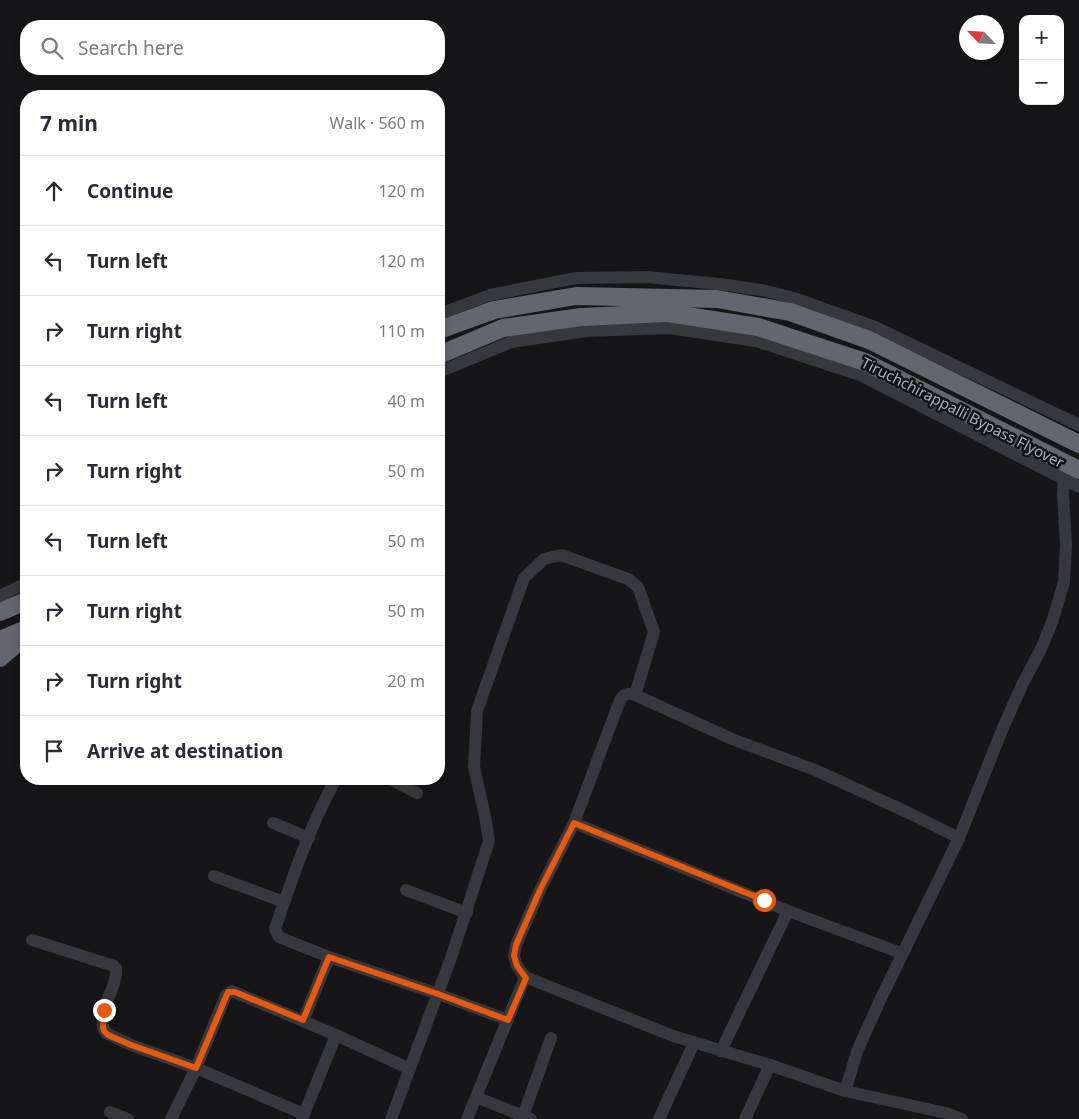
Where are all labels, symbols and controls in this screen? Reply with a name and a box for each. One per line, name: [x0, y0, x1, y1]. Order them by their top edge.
north arrow: [959, 15, 1004, 60]
map controls: [1019, 15, 1064, 105]
button: +: [1019, 15, 1064, 60]
search box: [20, 20, 445, 75]
icon: search: [38, 34, 66, 62]
text: Search here: [78, 35, 184, 61]
button: −: [1019, 60, 1064, 105]
text: 7 min: [40, 109, 98, 137]
text: Walk · 560 m: [330, 112, 425, 134]
icon: ahead: [40, 177, 68, 205]
text: Continue: [87, 178, 173, 204]
text: 120 m: [378, 180, 425, 202]
icon: left: [40, 247, 68, 275]
text: Turn left: [87, 248, 168, 274]
text: 120 m: [378, 250, 425, 272]
icon: right: [40, 317, 68, 345]
text: Turn right: [87, 318, 182, 344]
text: 110 m: [378, 320, 425, 342]
street label: Tiruchchirappalli Bypass Flyover: [858, 352, 1068, 472]
icon: left: [40, 387, 68, 415]
text: Turn left: [87, 388, 168, 414]
text: 40 m: [388, 390, 425, 412]
icon: right: [40, 457, 68, 485]
text: Turn right: [87, 458, 182, 484]
text: 50 m: [388, 460, 425, 482]
icon: left: [40, 527, 68, 555]
text: Turn left: [87, 528, 168, 554]
text: 50 m: [388, 530, 425, 552]
icon: right: [40, 597, 68, 625]
text: Turn right: [87, 598, 182, 624]
text: 50 m: [388, 600, 425, 622]
icon: right: [40, 667, 68, 695]
text: Turn right: [87, 668, 182, 694]
text: 20 m: [388, 670, 425, 692]
icon: arrive: [40, 737, 68, 765]
text: Arrive at destination: [87, 738, 283, 764]
route start: [753, 889, 776, 912]
route end: [93, 999, 116, 1022]

